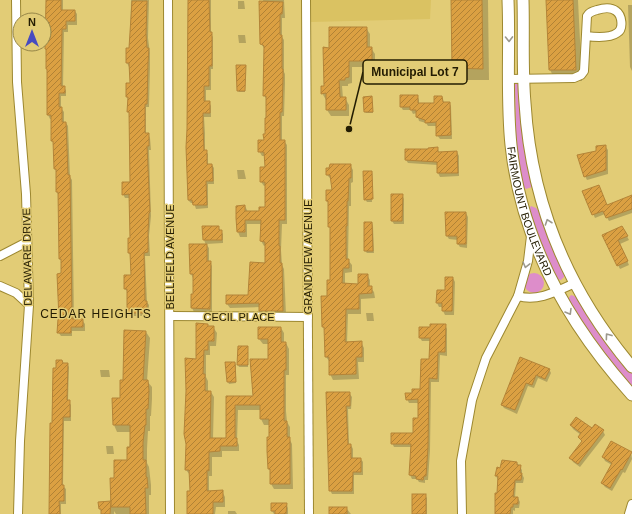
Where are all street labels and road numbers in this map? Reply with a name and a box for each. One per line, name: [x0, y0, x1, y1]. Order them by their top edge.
street label: FAIRMOUNT BOULEVARD: [505, 146, 555, 278]
street label: GRANDVIEW AVENUE: [302, 200, 314, 314]
street label: BELLFIELD AVENUE: [164, 205, 176, 309]
street label: DELAWARE DRIVE: [20, 208, 34, 306]
street label: CECIL PLACE: [203, 311, 275, 323]

